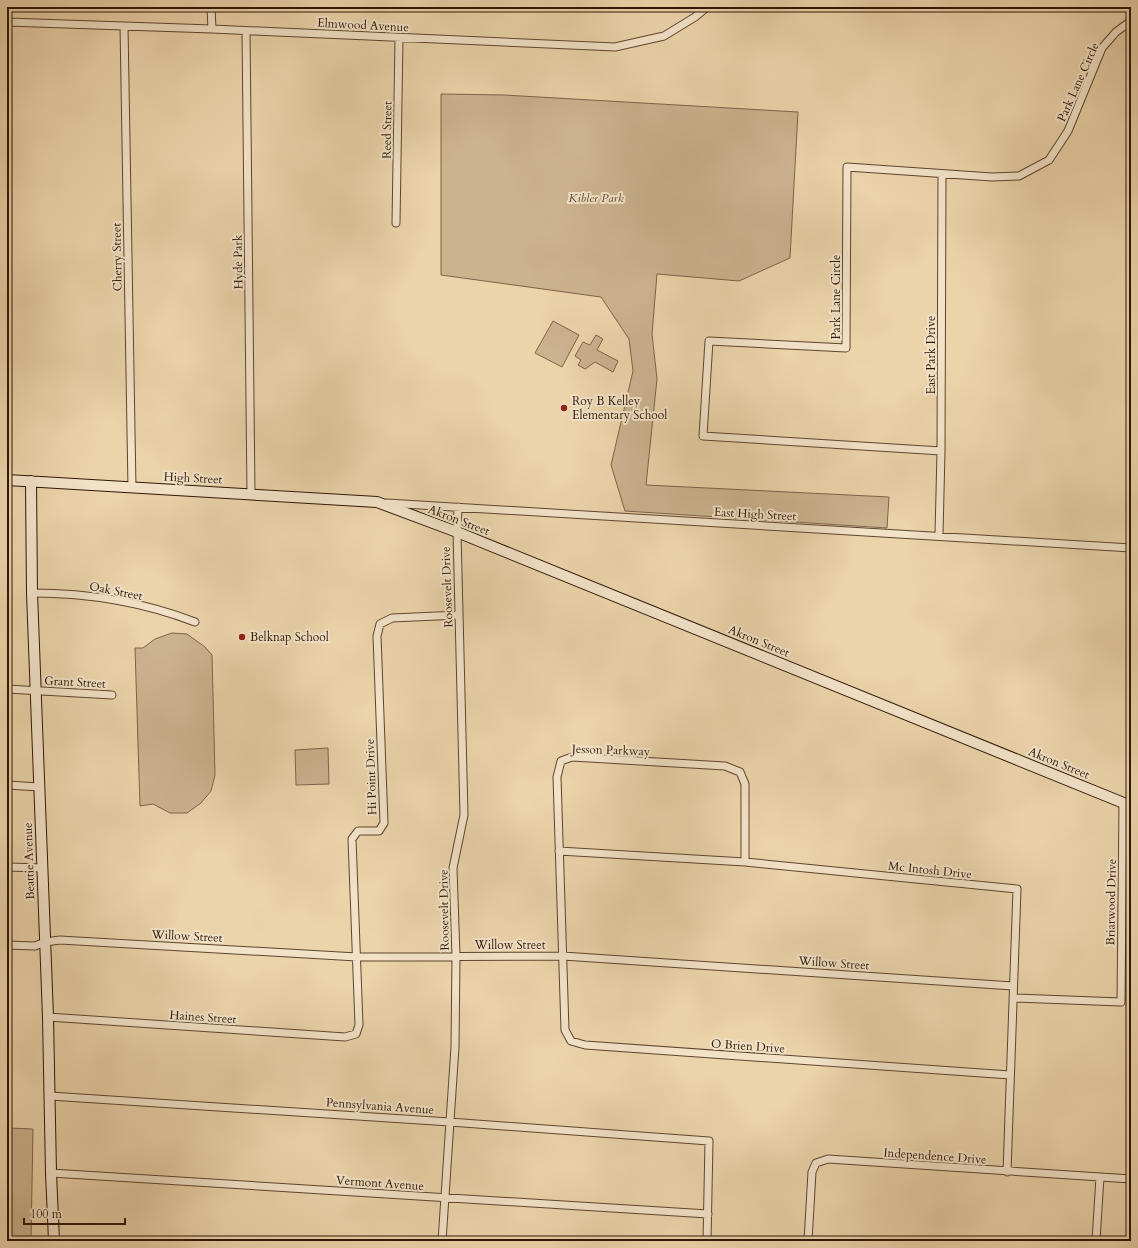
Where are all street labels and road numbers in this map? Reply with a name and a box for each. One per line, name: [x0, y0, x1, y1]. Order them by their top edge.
street label: Elmwood Avenue: [317, 15, 409, 35]
street label: Park Lane Circle: [1053, 40, 1103, 124]
street label: Reed Street: [378, 101, 396, 159]
street label: Cherry Street: [108, 222, 126, 291]
street label: Hyde Park: [230, 234, 246, 289]
street label: Park Lane Circle: [828, 254, 844, 340]
street label: East Park Drive: [923, 316, 939, 394]
street label: High Street: [163, 468, 223, 488]
street label: Akron Street: [426, 501, 492, 539]
street label: East High Street: [713, 504, 797, 524]
street label: Roosevelt Drive: [438, 546, 456, 628]
street label: Oak Street: [88, 578, 144, 604]
street label: Akron Street: [726, 621, 792, 661]
street label: Grant Street: [44, 672, 106, 692]
street label: Hi Point Drive: [362, 739, 380, 815]
street label: Jesson Parkway: [570, 741, 651, 759]
street label: Akron Street: [1026, 743, 1092, 783]
street label: Beattie Avenue: [20, 822, 38, 900]
street label: Mc Intosh Drive: [887, 858, 973, 882]
street label: Briarwood Drive: [1102, 859, 1120, 945]
street label: Roosevelt Drive: [435, 869, 453, 951]
street label: Willow Street: [150, 926, 223, 946]
street label: Willow Street: [474, 937, 546, 953]
street label: Willow Street: [797, 952, 870, 973]
street label: Haines Street: [169, 1007, 237, 1027]
street label: O Brien Drive: [711, 1035, 785, 1057]
street label: Pennsylvania Avenue: [325, 1094, 435, 1118]
street label: Independence Drive: [883, 1144, 987, 1168]
street label: Vermont Avenue: [336, 1172, 424, 1194]

